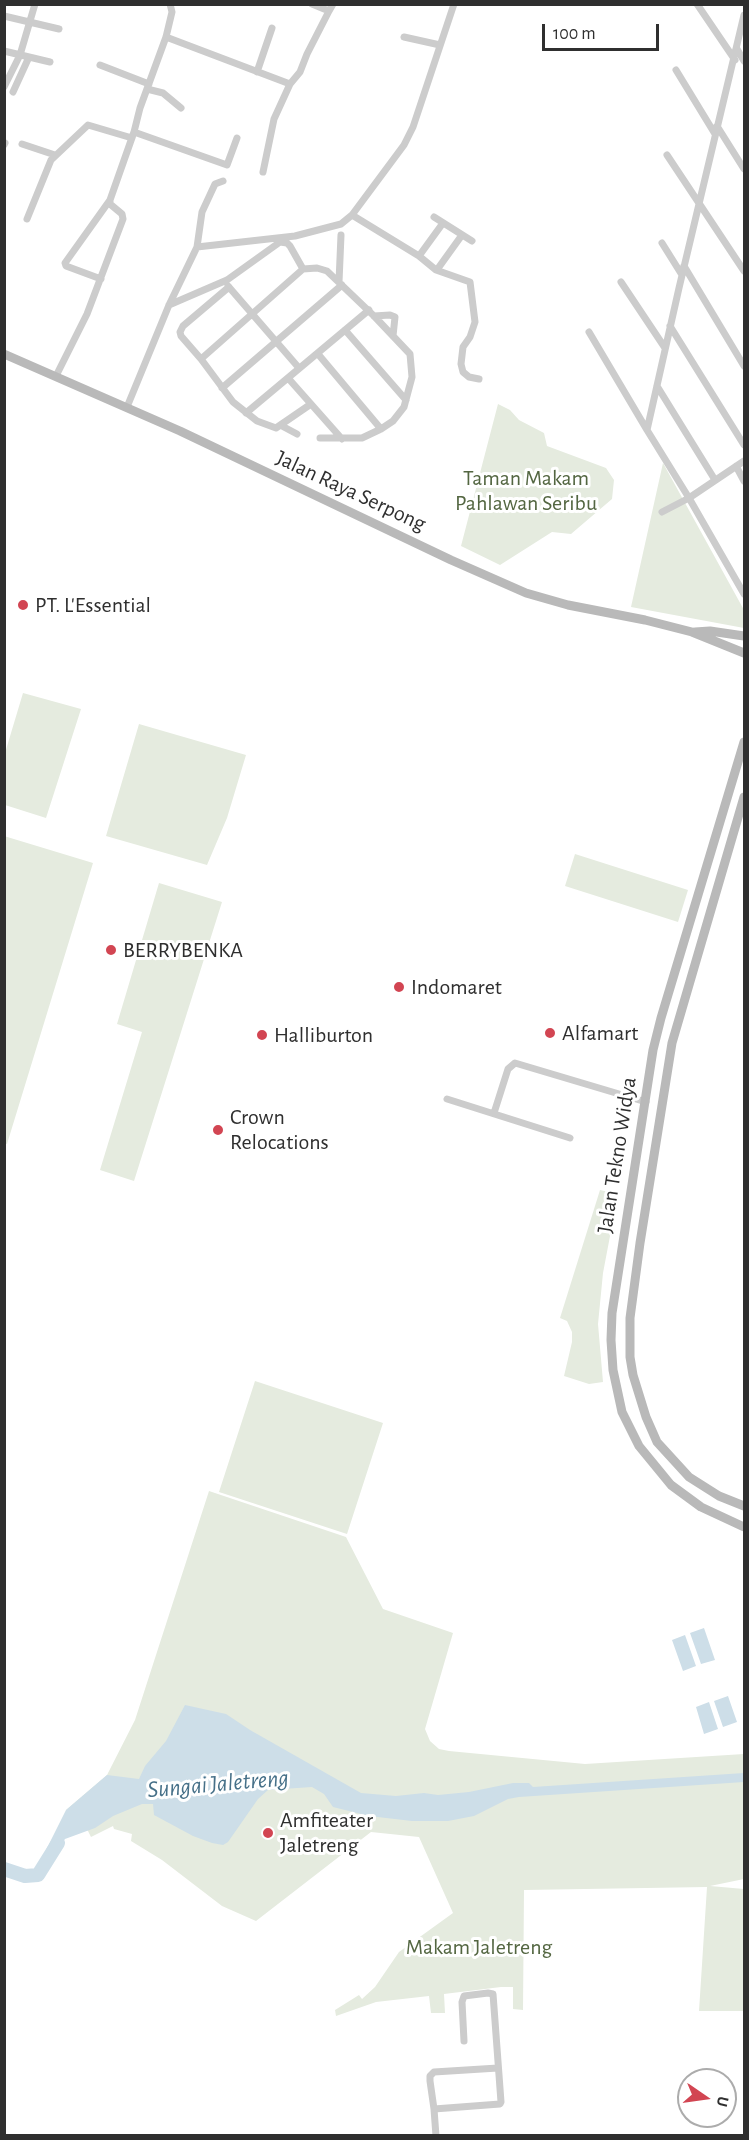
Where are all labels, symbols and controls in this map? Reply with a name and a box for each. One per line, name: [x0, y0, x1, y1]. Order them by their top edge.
scale bar: [545, 12, 662, 50]
text: 100 m: [553, 25, 596, 43]
street label: Jalan Raya Serpong: [272, 445, 430, 537]
park label: Taman Makam Pahlawan Seribu: [455, 465, 597, 516]
place label: PT. L'Essential: [35, 592, 151, 618]
marker: PT. L'Essential: [16, 598, 30, 612]
place label: BERRYBENKA: [123, 937, 243, 963]
marker: BERRYBENKA: [104, 943, 118, 957]
place label: Indomaret: [411, 974, 502, 1000]
marker: Indomaret: [392, 980, 406, 994]
place label: Alfamart: [562, 1020, 638, 1046]
place label: Halliburton: [274, 1022, 373, 1048]
marker: Alfamart: [543, 1026, 557, 1040]
marker: Halliburton: [255, 1028, 269, 1042]
street label: Jalan Tekno Widya: [592, 1075, 642, 1235]
place label: Crown Relocations: [230, 1104, 329, 1156]
marker: Crown Relocations: [211, 1123, 225, 1137]
water label: Sungai Jaletreng: [146, 1763, 290, 1805]
place label: Amfiteater Jaletreng: [280, 1807, 373, 1858]
marker: Amfiteater Jaletreng: [261, 1826, 275, 1840]
park label: Makam Jaletreng: [406, 1934, 552, 1960]
north arrow: [677, 2068, 737, 2128]
text: U: [714, 2095, 732, 2108]

